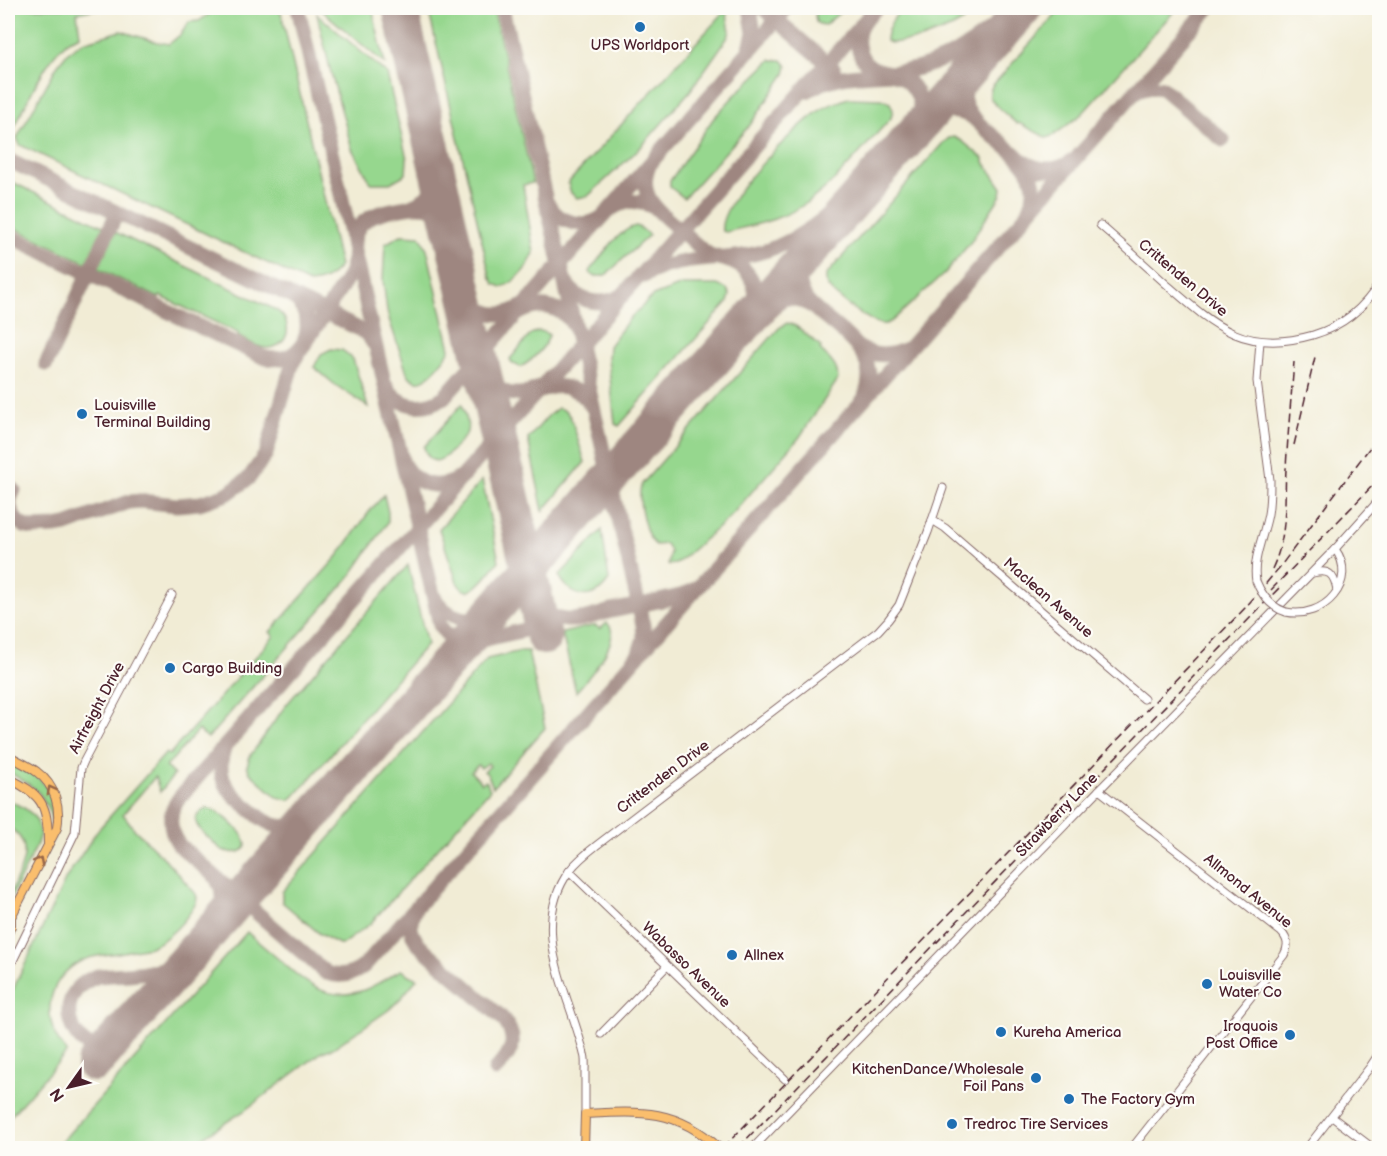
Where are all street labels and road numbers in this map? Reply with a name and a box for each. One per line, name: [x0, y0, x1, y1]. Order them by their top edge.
street label: Crittenden Drive: [1134, 235, 1232, 321]
street label: Maclean Avenue: [999, 554, 1097, 642]
street label: Airfreight Drive: [65, 659, 129, 757]
street label: Crittenden Drive: [613, 736, 713, 818]
street label: Strawberry Lane: [1012, 769, 1102, 861]
street label: Allmond Avenue: [1200, 850, 1296, 933]
street label: Wabasso Avenue: [638, 918, 734, 1012]

